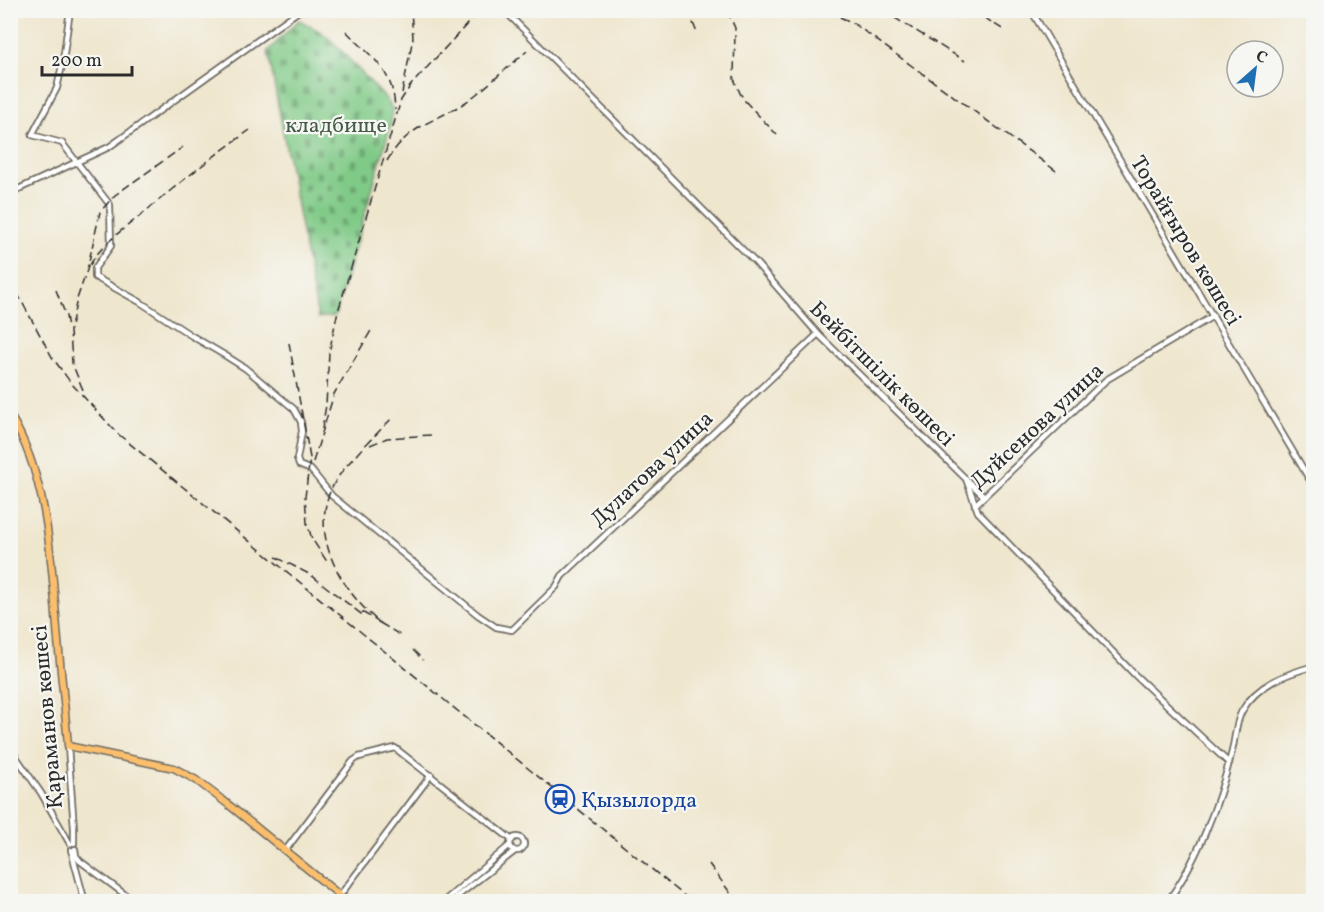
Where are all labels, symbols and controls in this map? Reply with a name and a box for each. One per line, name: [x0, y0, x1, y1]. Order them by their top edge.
scale bar: [42, 39, 132, 77]
north arrow: [1225, 39, 1285, 99]
text: С: [1251, 45, 1271, 70]
text: 200 m: [51, 49, 102, 74]
park label: кладбище: [285, 111, 387, 142]
street label: Торайғыров көшесі: [1122, 150, 1248, 332]
street label: Бейбітшілік көшесі: [801, 295, 961, 455]
street label: Дуйсенова улица: [964, 356, 1112, 497]
street label: Дулатова улица: [584, 404, 721, 535]
street label: Қараманов көшесі: [25, 623, 72, 810]
station icon: Қызылорда: [544, 783, 576, 815]
place label: Қызылорда: [581, 786, 697, 817]

